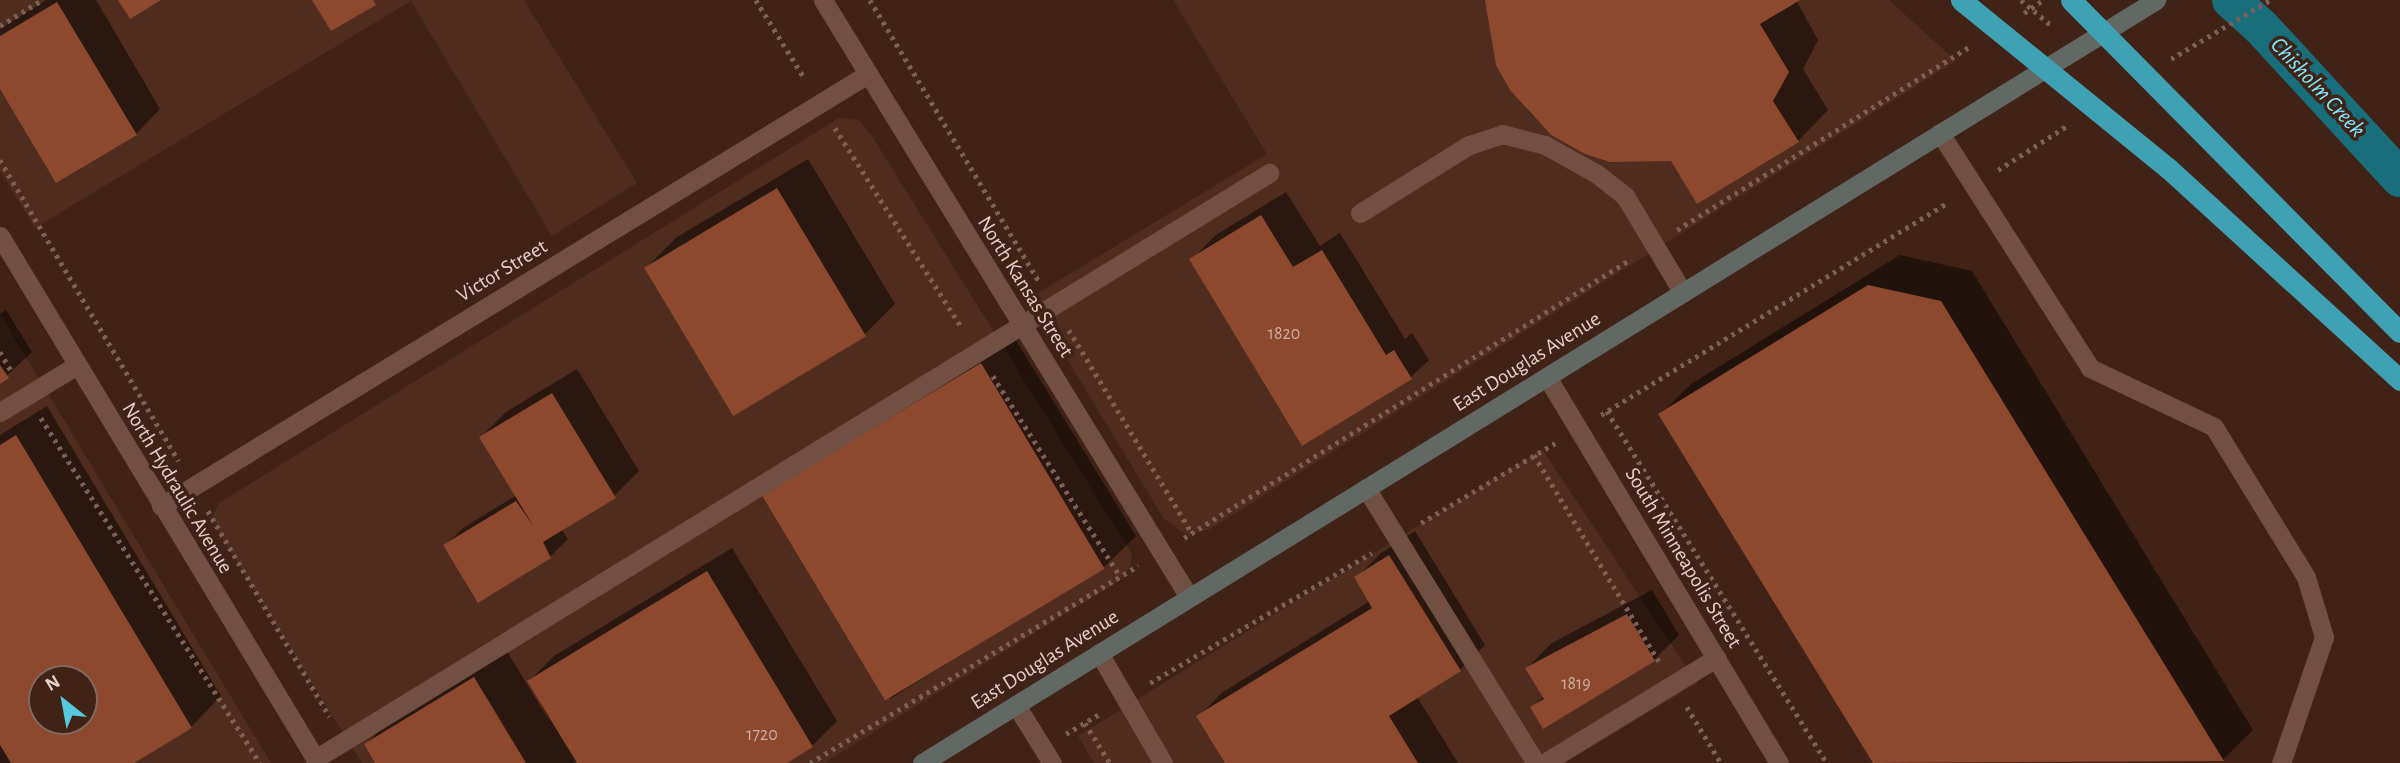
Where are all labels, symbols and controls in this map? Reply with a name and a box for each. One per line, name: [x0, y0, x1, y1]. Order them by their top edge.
water label: Chisholm Creek: [2264, 32, 2370, 144]
street label: North Kansas Street: [971, 212, 1079, 362]
street label: Victor Street: [452, 234, 552, 308]
street label: East Douglas Avenue: [1448, 306, 1606, 418]
house number: 1820: [1268, 323, 1300, 345]
street label: North Hydraulic Avenue: [116, 398, 238, 578]
street label: South Minneapolis Street: [1619, 463, 1747, 653]
street label: East Douglas Avenue: [966, 604, 1124, 716]
north arrow: [28, 665, 98, 735]
text: N: [42, 672, 64, 695]
house number: 1819: [1561, 673, 1591, 695]
house number: 1720: [746, 724, 778, 746]

